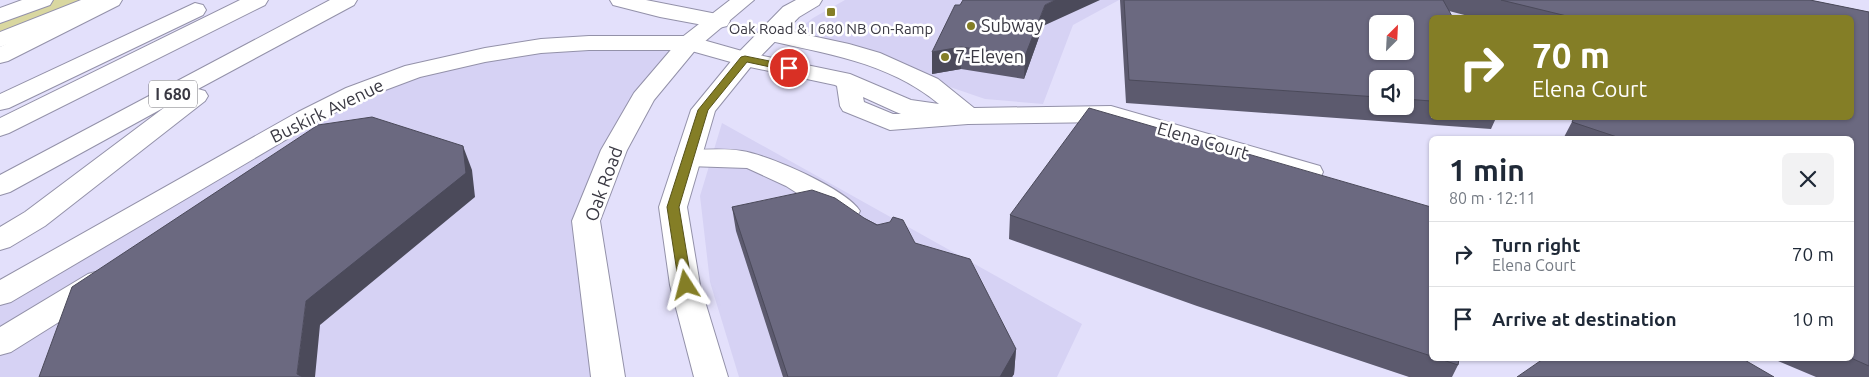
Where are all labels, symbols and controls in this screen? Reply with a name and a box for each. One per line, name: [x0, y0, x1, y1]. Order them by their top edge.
marker: Oak Road & I 680 NB On-Ramp: [825, 6, 837, 18]
place label: Subway: [981, 15, 1043, 35]
north arrow: [1369, 15, 1414, 60]
map controls: [1369, 15, 1414, 115]
place label: Oak Road & I 680 NB On-Ramp: [729, 20, 933, 37]
marker: Subway: [965, 20, 977, 32]
icon: right: [1449, 35, 1514, 100]
text: 70 m: [1532, 35, 1610, 75]
place label: 7-Eleven: [955, 46, 1024, 66]
pin: [768, 47, 810, 89]
marker: 7-Eleven: [939, 51, 951, 63]
icon: arrive: [775, 54, 803, 82]
button: sound: [1369, 70, 1414, 115]
street label: Buskirk Avenue: [267, 74, 387, 146]
text: Elena Court: [1532, 76, 1647, 101]
road number: I 680: [149, 80, 197, 108]
street label: Elena Court: [1155, 117, 1251, 163]
street label: Oak Road: [580, 144, 626, 224]
text: 1 min: [1449, 153, 1525, 187]
button: close: [1782, 153, 1834, 205]
text: 80 m · 12:11: [1449, 189, 1536, 207]
text: Turn right: [1492, 234, 1580, 256]
icon: right: [1449, 240, 1477, 268]
text: 70 m: [1792, 243, 1834, 265]
text: Elena Court: [1492, 256, 1576, 274]
position arrow: [659, 258, 711, 310]
icon: arrive: [1449, 305, 1477, 333]
text: Arrive at destination: [1492, 308, 1677, 330]
text: 10 m: [1792, 308, 1834, 330]

